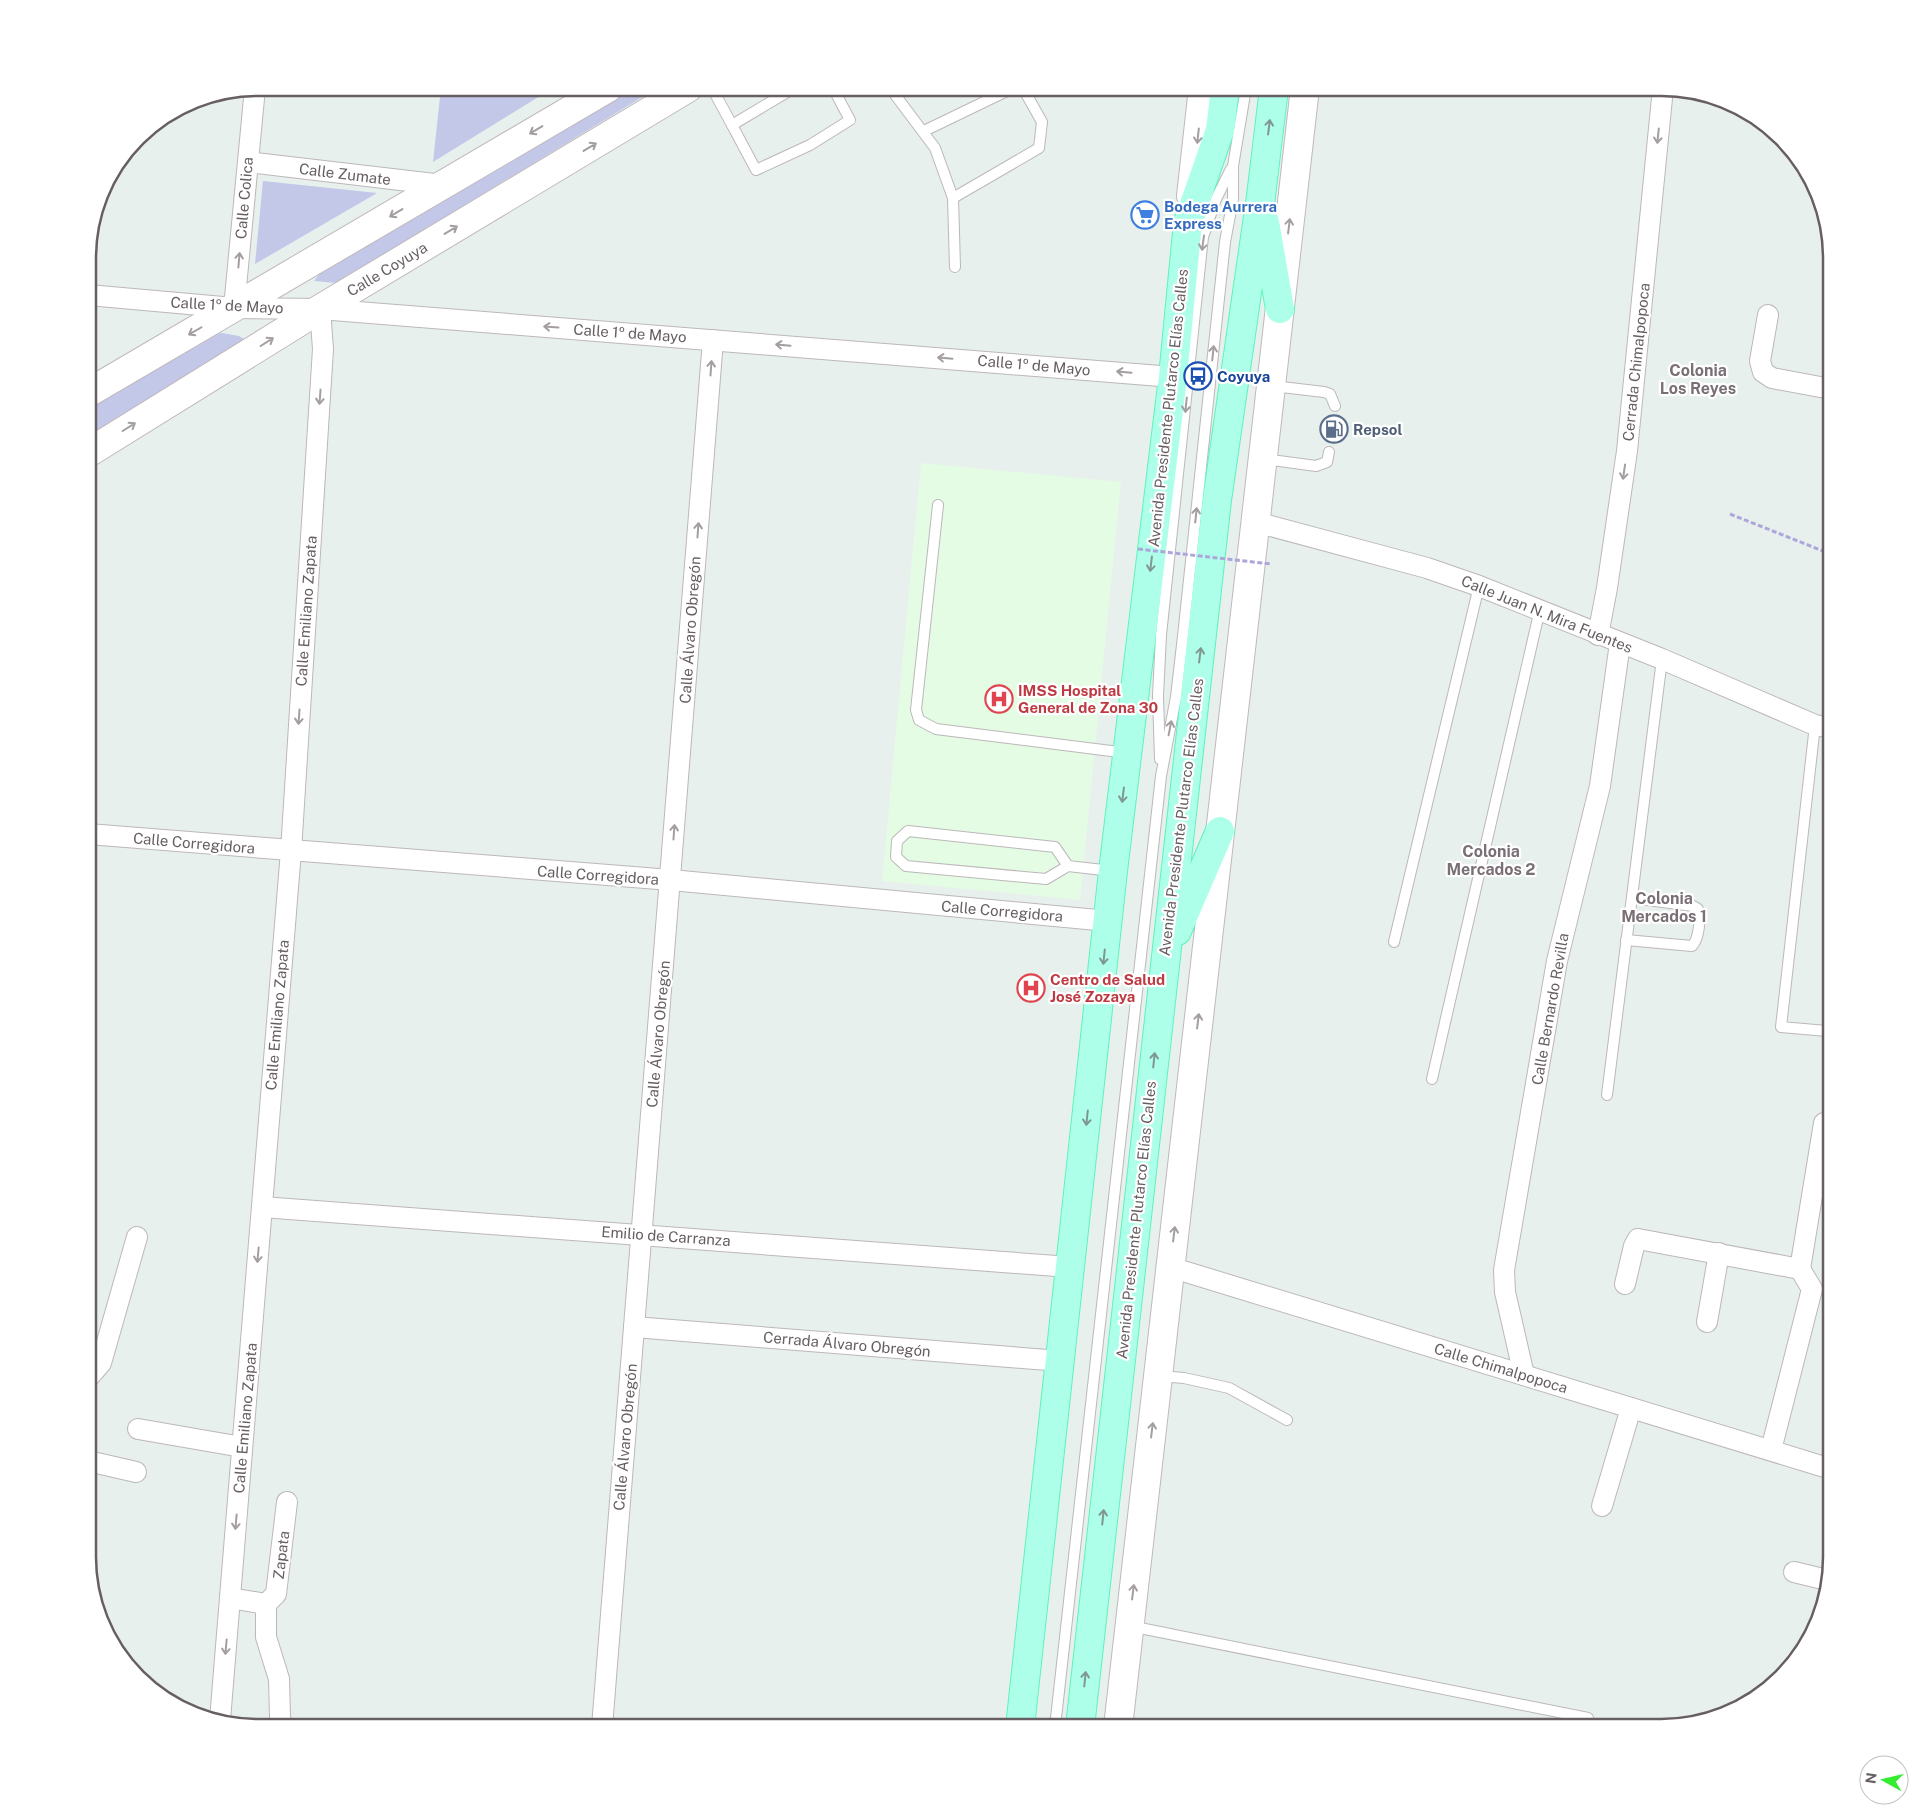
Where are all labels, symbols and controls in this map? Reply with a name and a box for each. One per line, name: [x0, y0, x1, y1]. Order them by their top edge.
one-way arrow: [1264, 119, 1274, 135]
one-way arrow: [529, 126, 543, 136]
one-way arrow: [1193, 128, 1203, 144]
one-way arrow: [1653, 128, 1663, 144]
one-way arrow: [583, 141, 597, 151]
street label: Calle Colica: [232, 156, 256, 240]
street label: Calle Zumate: [298, 160, 392, 188]
place label: Bodega Aurrera Express: [1164, 198, 1277, 232]
supermarket icon: Bodega Aurrera Express: [1130, 200, 1160, 230]
one-way arrow: [389, 209, 403, 219]
one-way arrow: [1284, 218, 1294, 234]
one-way arrow: [444, 225, 458, 235]
one-way arrow: [1198, 235, 1208, 251]
street label: Calle Coyuya: [344, 238, 430, 300]
one-way arrow: [234, 252, 243, 268]
street label: Avenida Presidente Plutarco Elías Calles: [1145, 268, 1191, 548]
street label: Cerrada Chimalpopoca: [1619, 282, 1653, 442]
street label: Calle 1º de Mayo: [170, 294, 284, 316]
street label: Calle 1º de Mayo: [573, 321, 687, 345]
one-way arrow: [543, 322, 559, 332]
one-way arrow: [188, 326, 203, 336]
one-way arrow: [260, 336, 274, 346]
one-way arrow: [775, 341, 791, 350]
one-way arrow: [1208, 345, 1218, 361]
street label: Calle 1º de Mayo: [977, 352, 1091, 378]
one-way arrow: [937, 353, 953, 363]
one-way arrow: [706, 360, 716, 376]
bus stop icon: Coyuya: [1183, 361, 1213, 391]
district label: Colonia Los Reyes: [1660, 361, 1736, 398]
one-way arrow: [1117, 368, 1133, 377]
place label: Coyuya: [1217, 368, 1270, 385]
one-way arrow: [315, 389, 325, 405]
one-way arrow: [1181, 397, 1191, 413]
fuel station icon: Repsol: [1319, 414, 1349, 444]
place label: Repsol: [1353, 421, 1402, 438]
one-way arrow: [122, 422, 136, 432]
one-way arrow: [1619, 464, 1629, 480]
one-way arrow: [1191, 507, 1201, 523]
one-way arrow: [694, 522, 703, 538]
street label: Calle Emiliano Zapata: [292, 535, 320, 687]
street label: Calle Álvaro Obregón: [676, 556, 704, 704]
one-way arrow: [1146, 556, 1156, 572]
street label: Calle Juan N. Mira Fuentes: [1459, 572, 1635, 656]
one-way arrow: [1195, 648, 1205, 664]
street label: Avenida Presidente Plutarco Elías Calles: [1156, 677, 1206, 957]
place label: IMSS Hospital General de Zona 30: [1018, 682, 1159, 716]
hospital icon: IMSS Hospital General de Zona 30: [984, 684, 1014, 714]
one-way arrow: [295, 708, 304, 724]
one-way arrow: [1166, 721, 1175, 737]
one-way arrow: [1118, 787, 1128, 803]
one-way arrow: [670, 824, 679, 840]
street label: Calle Corregidora: [132, 829, 256, 857]
district label: Colonia Mercados 2: [1446, 842, 1536, 879]
street label: Calle Corregidora: [536, 862, 660, 888]
district label: Colonia Mercados 1: [1621, 889, 1707, 926]
street label: Calle Corregidora: [940, 897, 1064, 925]
street label: Calle Bernardo Revilla: [1528, 932, 1572, 1086]
street label: Calle Emiliano Zapata: [262, 939, 292, 1091]
one-way arrow: [1099, 948, 1109, 964]
street label: Calle Álvaro Obregón: [643, 960, 673, 1108]
place label: Centro de Salud José Zozaya: [1050, 971, 1165, 1005]
hospital icon: Centro de Salud José Zozaya: [1016, 973, 1046, 1003]
one-way arrow: [1193, 1013, 1203, 1029]
one-way arrow: [1149, 1052, 1159, 1068]
street label: Avenida Presidente Plutarco Elías Calles: [1113, 1080, 1159, 1360]
one-way arrow: [1082, 1110, 1091, 1126]
street label: Emilio de Carranza: [601, 1223, 731, 1249]
one-way arrow: [1169, 1227, 1179, 1243]
one-way arrow: [253, 1247, 263, 1263]
street label: Cerrada Álvaro Obregón: [763, 1328, 931, 1360]
street label: Calle Chimalpopoca: [1432, 1340, 1570, 1396]
street label: Calle Emiliano Zapata: [230, 1342, 260, 1494]
street label: Calle Álvaro Obregón: [610, 1363, 640, 1511]
one-way arrow: [1147, 1423, 1157, 1439]
one-way arrow: [1098, 1510, 1108, 1526]
one-way arrow: [232, 1514, 241, 1530]
street label: Zapata: [270, 1530, 292, 1580]
one-way arrow: [1128, 1584, 1138, 1600]
one-way arrow: [222, 1639, 231, 1655]
one-way arrow: [1080, 1671, 1090, 1687]
north arrow: [1859, 1755, 1909, 1805]
text: N: [1862, 1772, 1880, 1785]

